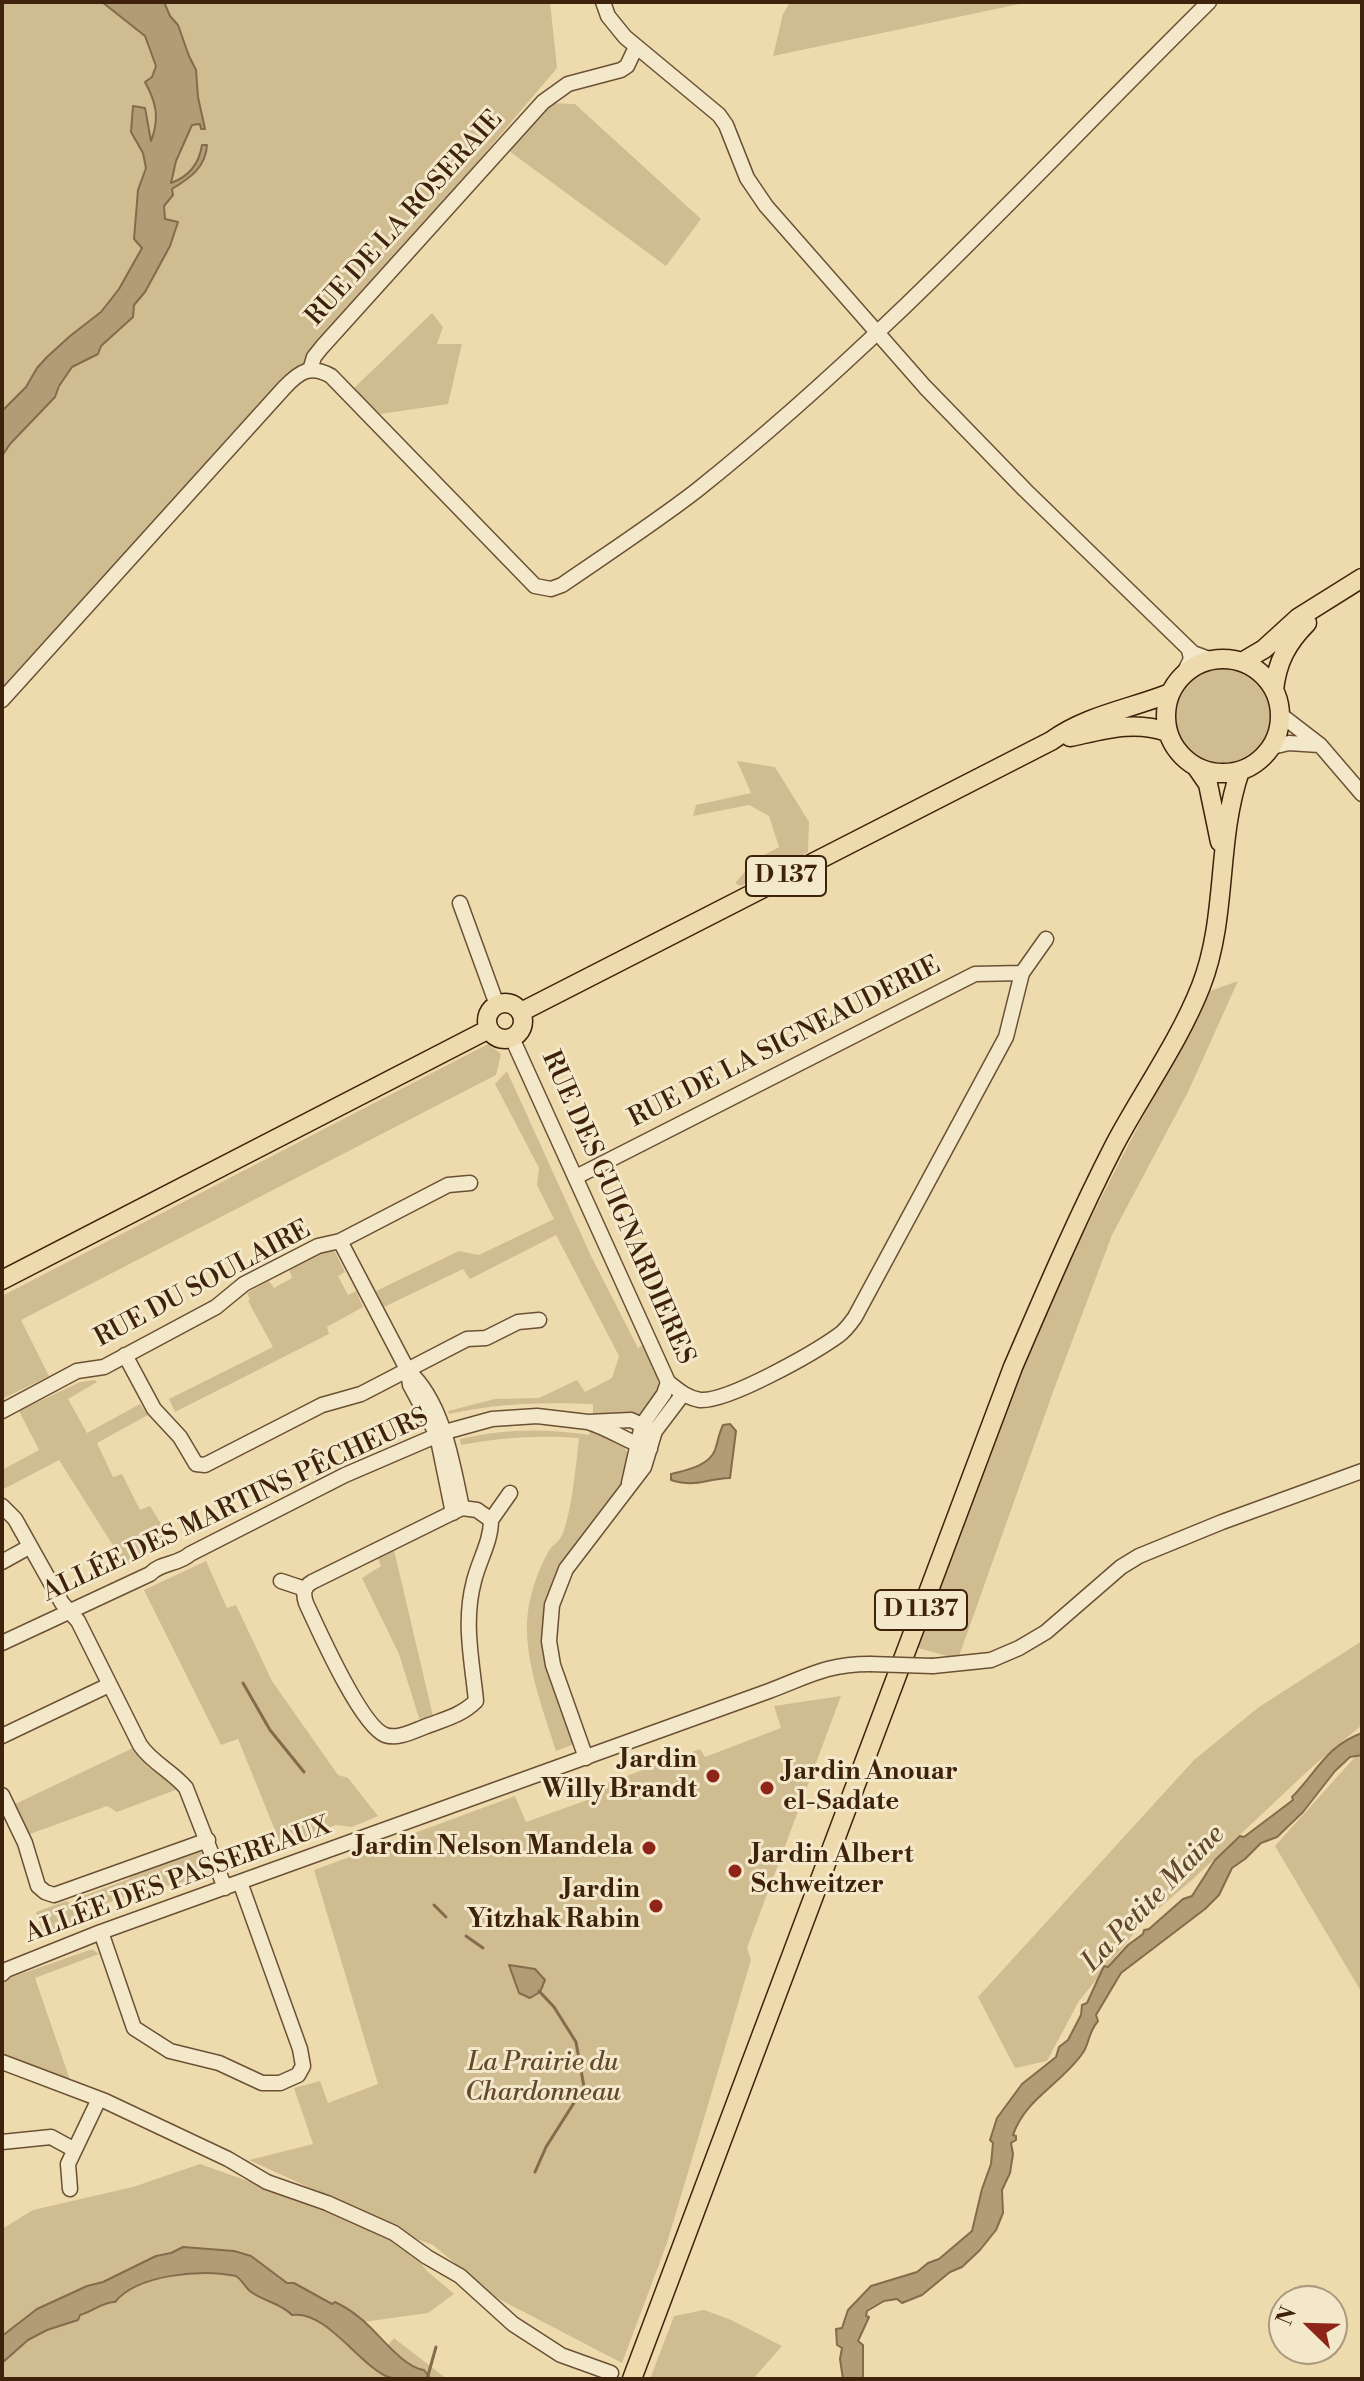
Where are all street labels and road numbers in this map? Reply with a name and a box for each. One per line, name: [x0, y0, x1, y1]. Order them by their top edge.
street label: RUE DE LA ROSERAIE: [300, 105, 510, 333]
road number: D 137: [746, 856, 826, 896]
street label: RUE DE LA SIGNEAUDERIE: [624, 951, 946, 1135]
street label: RUE DES GUIGNARDIERES: [534, 1046, 700, 1370]
street label: RUE DU SOULAIRE: [90, 1215, 316, 1355]
street label: ALLÉE DES MARTINS PÊCHEURS: [38, 1403, 434, 1609]
road number: D 1137: [875, 1590, 967, 1630]
street label: ALLÉE DES PASSEREAUX: [21, 1811, 335, 1951]

